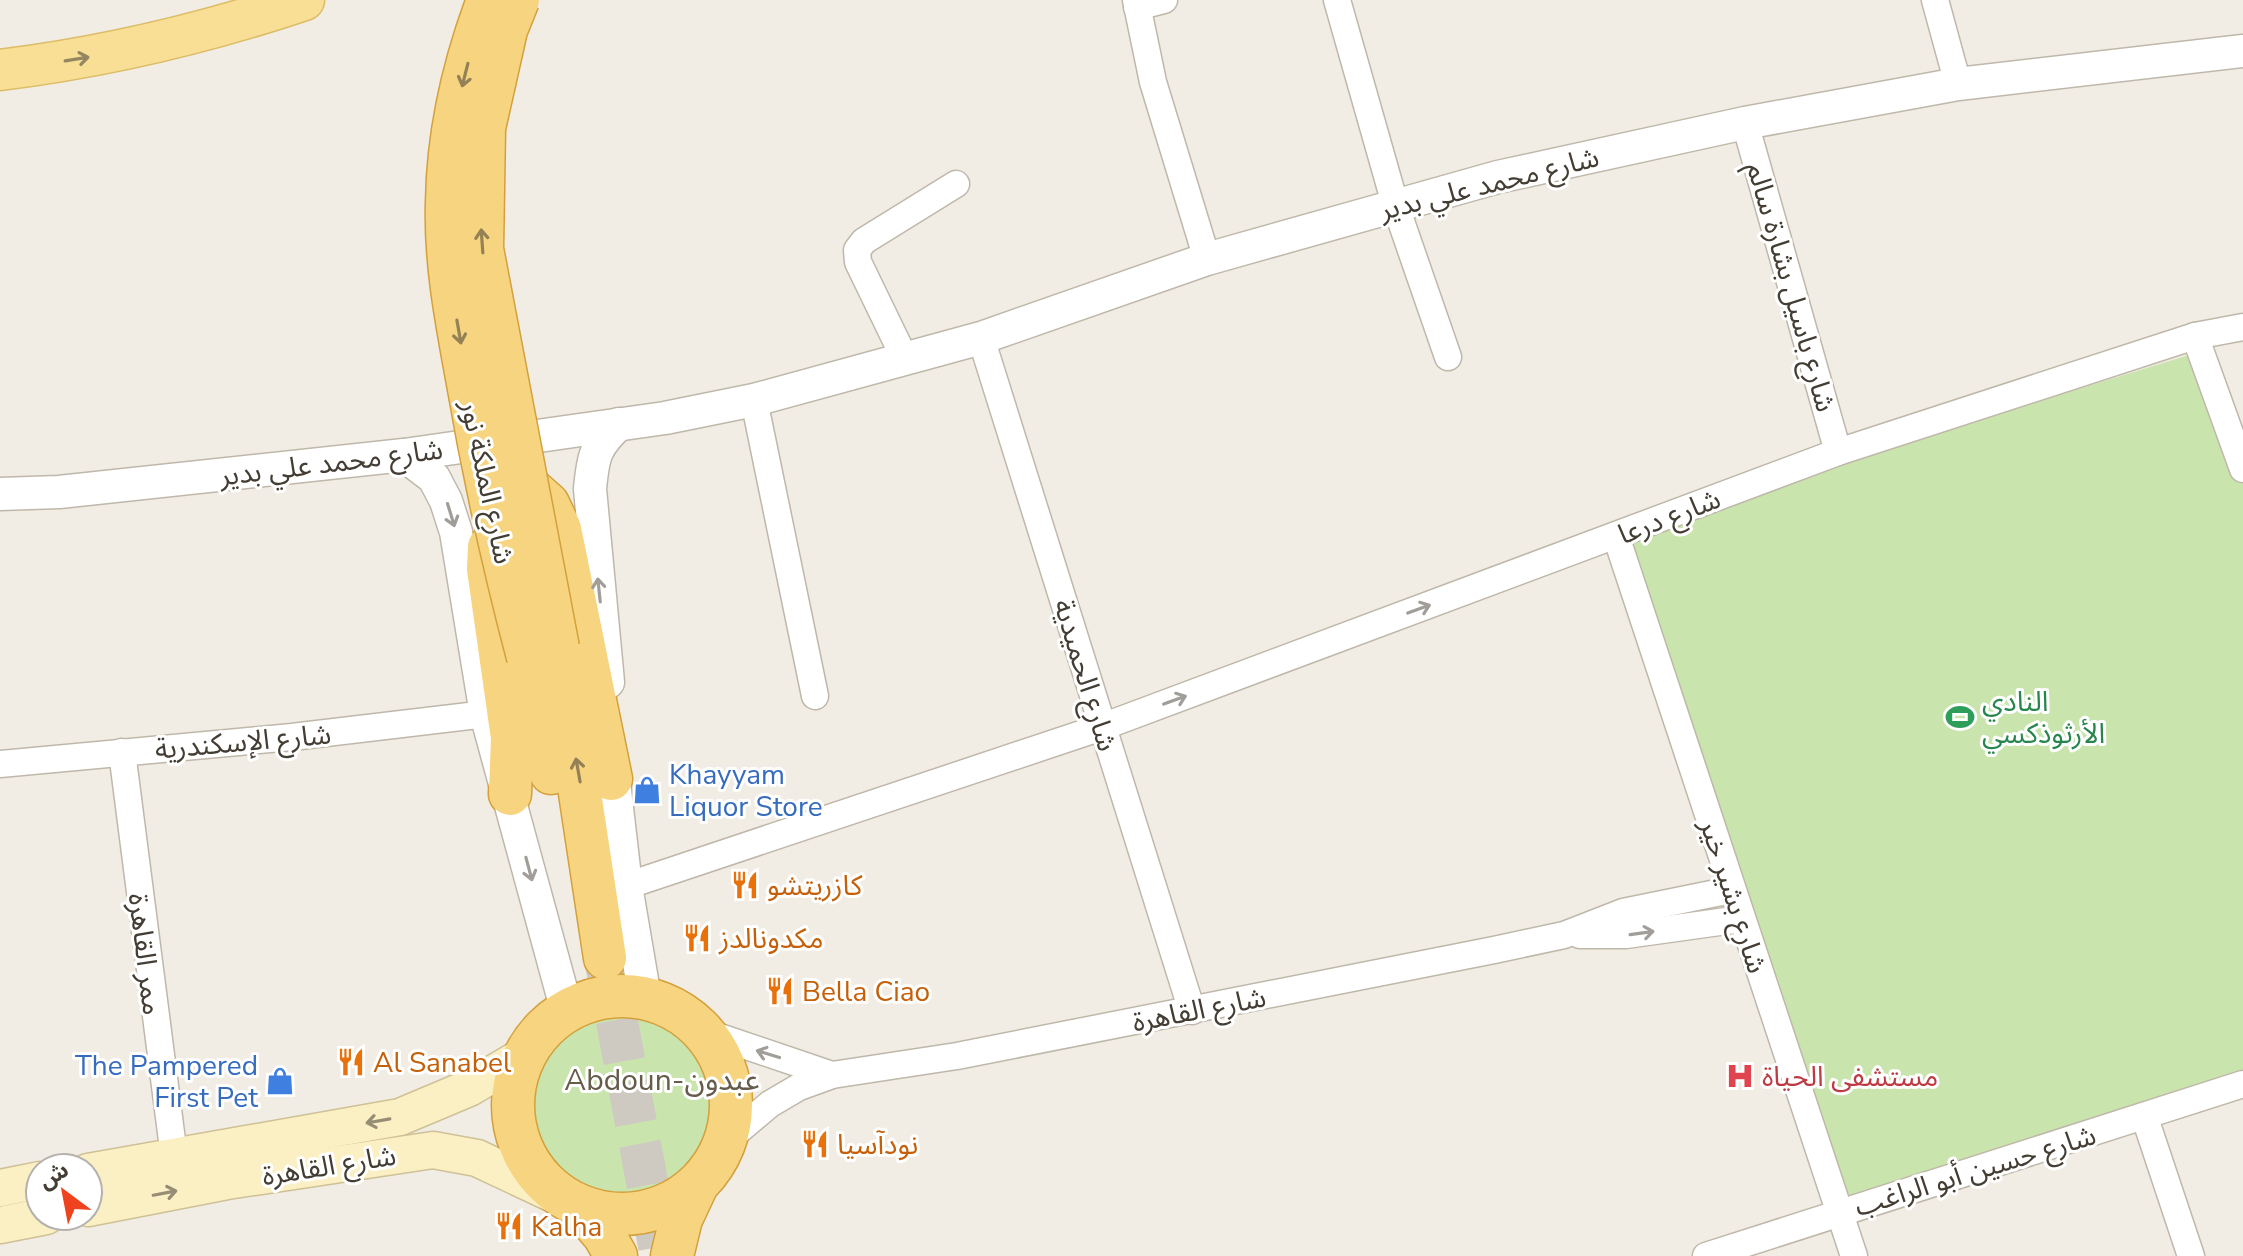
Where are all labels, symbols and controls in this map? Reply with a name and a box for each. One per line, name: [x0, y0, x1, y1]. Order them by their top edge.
one-way arrow: [64, 51, 89, 66]
one-way arrow: [457, 61, 472, 87]
street label: شارع محمد علي بدير: [1375, 138, 1603, 231]
street label: شارع باسيل بشارة سالم: [1735, 158, 1845, 417]
one-way arrow: [474, 228, 489, 255]
one-way arrow: [452, 319, 467, 344]
street label: شارع الملكة نور: [450, 396, 523, 568]
street label: شارع محمد علي بدير: [216, 430, 445, 497]
street label: شارع درعا: [1613, 480, 1726, 555]
one-way arrow: [444, 501, 459, 527]
one-way arrow: [591, 577, 606, 604]
street label: شارع الحميدية: [1043, 595, 1126, 756]
one-way arrow: [1406, 601, 1430, 615]
place label: النادي الأرثوذكسي: [1982, 683, 2105, 754]
one-way arrow: [1162, 692, 1187, 706]
sports icon: النادي الأرثوذكسي: [1945, 702, 1975, 732]
street label: شارع الإسكندرية: [153, 715, 333, 770]
place label: Khayyam Liquor Store: [669, 756, 823, 826]
one-way arrow: [570, 758, 585, 783]
shop icon: Khayyam Liquor Store: [632, 775, 662, 805]
street label: شارع بشير خير: [1689, 813, 1776, 979]
one-way arrow: [523, 856, 538, 882]
place label: كازريتشو: [767, 867, 863, 905]
restaurant icon: كازريتشو: [730, 870, 760, 900]
street label: ممر القاهرة: [119, 891, 171, 1017]
place label: مكدونالدز: [718, 920, 823, 958]
restaurant icon: مكدونالدز: [682, 923, 712, 953]
one-way arrow: [1629, 925, 1654, 940]
place label: Bella Ciao: [802, 973, 930, 1011]
restaurant icon: Bella Ciao: [765, 976, 795, 1006]
street label: شارع القاهرة: [1129, 978, 1269, 1043]
place label: Al Sanabel: [373, 1044, 512, 1082]
one-way arrow: [756, 1046, 782, 1061]
place label: The Pampered First Pet: [75, 1047, 258, 1117]
restaurant icon: Al Sanabel: [336, 1047, 366, 1077]
place label: مستشفى الحياة: [1762, 1058, 1938, 1096]
district label: Abdoun-عبدون: [564, 1060, 760, 1101]
hospital icon: مستشفى الحياة: [1725, 1061, 1755, 1091]
shop icon: The Pampered First Pet: [265, 1066, 295, 1096]
one-way arrow: [366, 1114, 392, 1129]
street label: شارع حسين أبو الراغب: [1850, 1116, 2101, 1227]
place label: نودآسيا: [837, 1126, 918, 1164]
restaurant icon: نودآسيا: [800, 1129, 830, 1159]
street label: شارع القاهرة: [259, 1137, 399, 1196]
north arrow: [24, 1152, 104, 1232]
text: ش: [33, 1155, 75, 1197]
one-way arrow: [151, 1185, 177, 1200]
place label: Kalha: [531, 1208, 602, 1246]
restaurant icon: Kalha: [494, 1211, 524, 1241]

